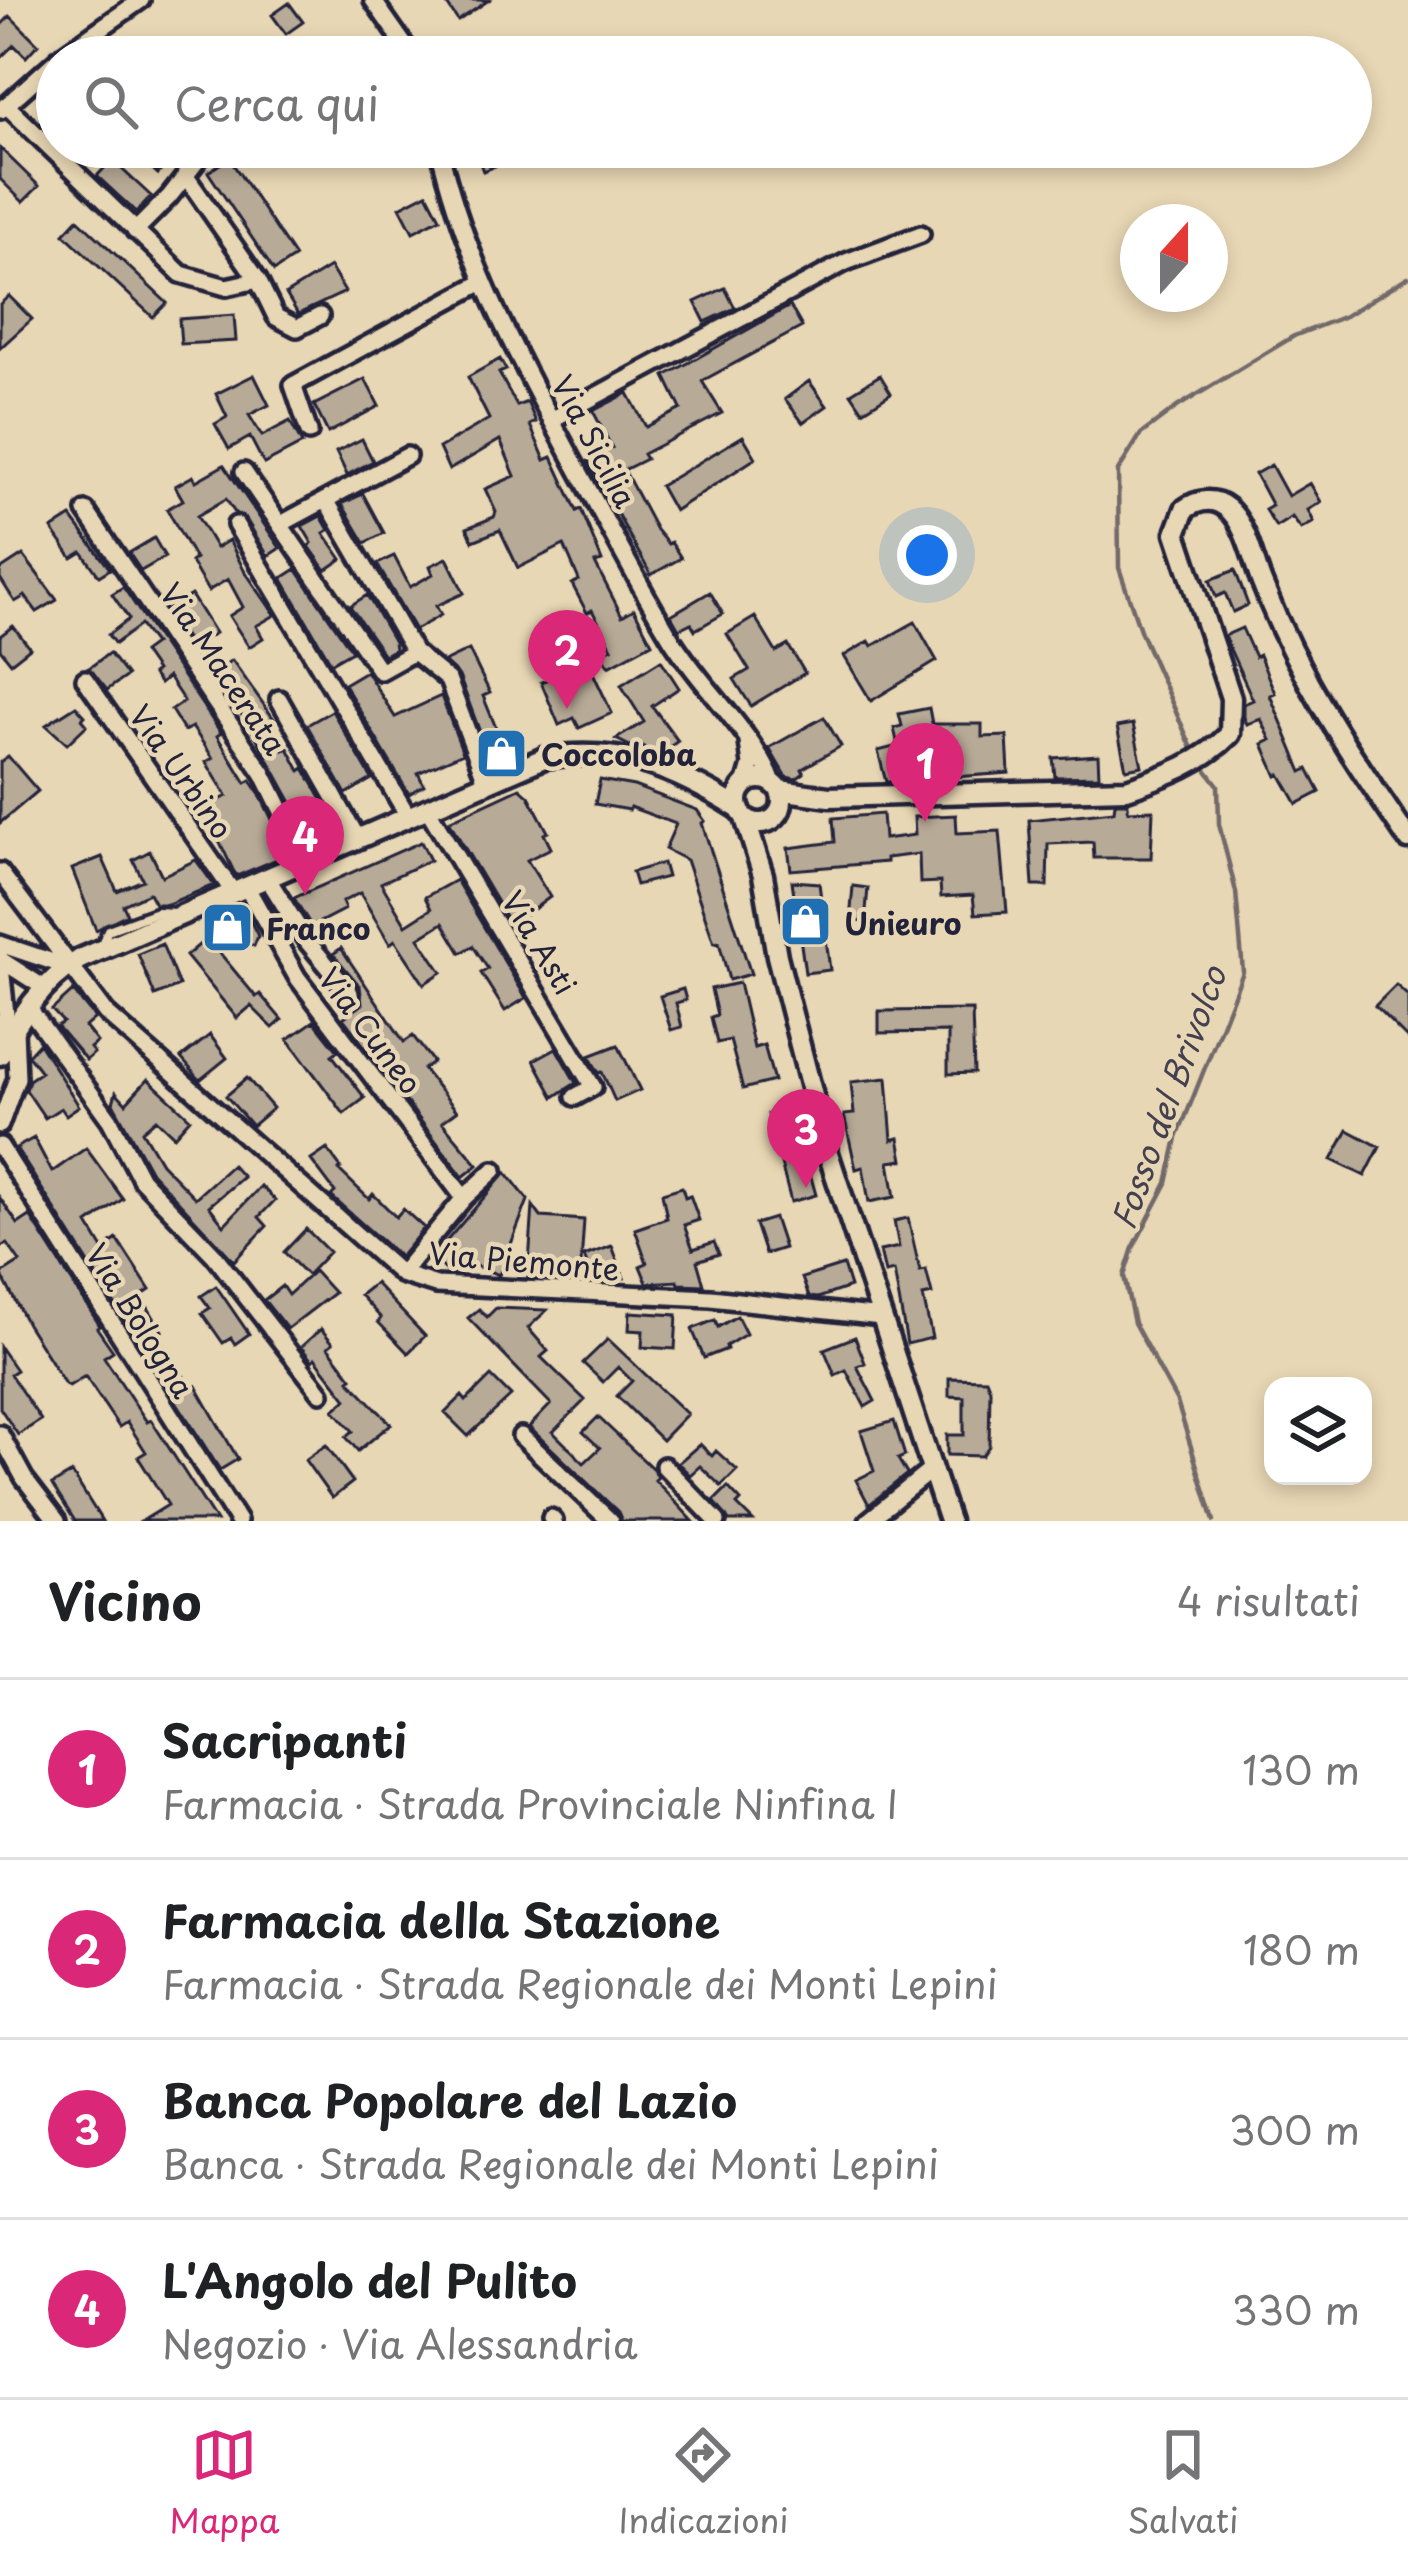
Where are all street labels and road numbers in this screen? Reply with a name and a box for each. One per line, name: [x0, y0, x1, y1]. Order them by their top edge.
street label: Via Sicilia: [541, 366, 649, 516]
street label: Via Macerata: [150, 573, 298, 763]
street label: Via Urbino: [119, 695, 245, 847]
street label: Via Asti: [491, 882, 589, 1002]
street label: Via Cuneo: [308, 957, 434, 1103]
street label: Via Piemonte: [427, 1229, 621, 1291]
street label: Via Bologna: [76, 1234, 207, 1406]

